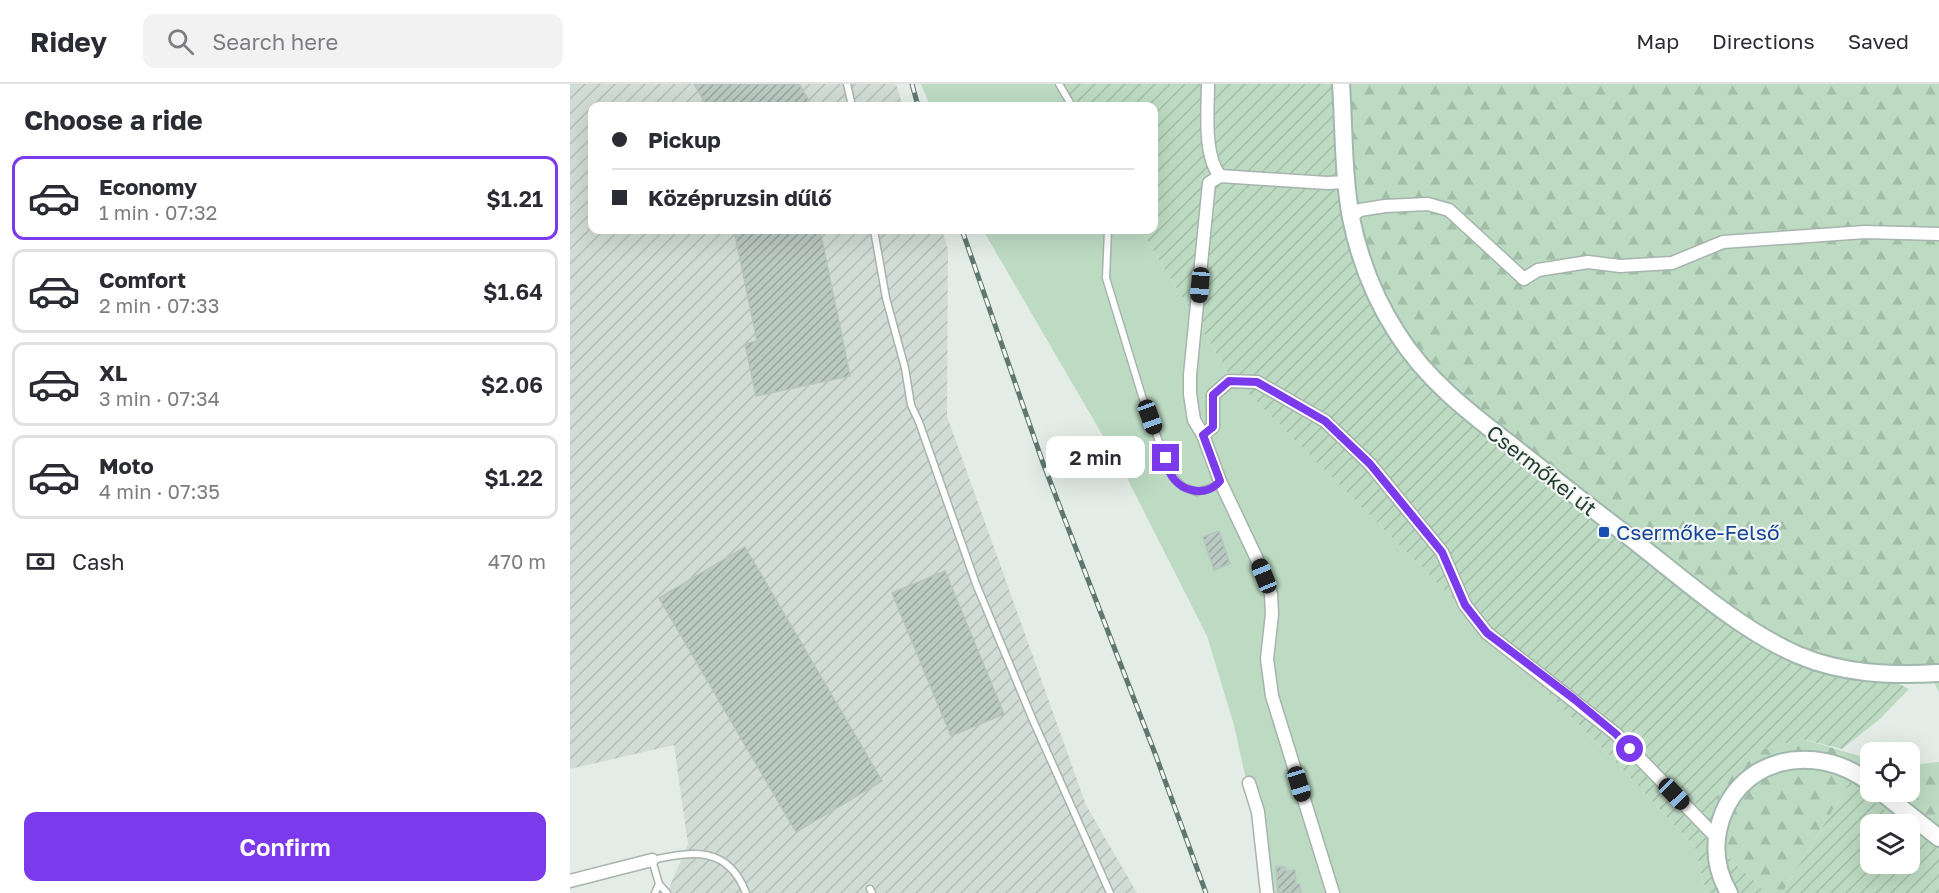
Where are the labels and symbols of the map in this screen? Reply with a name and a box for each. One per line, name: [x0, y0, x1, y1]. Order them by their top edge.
car: [1189, 266, 1211, 304]
car: [1135, 397, 1165, 437]
street label: Csermőkei út: [1482, 419, 1602, 521]
callout: 2 min: [1046, 437, 1145, 479]
route end: [1152, 444, 1179, 471]
place label: Csermőke-Felső: [1616, 519, 1780, 545]
marker: Csermőke-Felső: [1597, 525, 1611, 539]
car: [1249, 556, 1279, 596]
route start: [1616, 735, 1643, 762]
car: [1285, 764, 1313, 804]
car: [1655, 775, 1693, 813]

